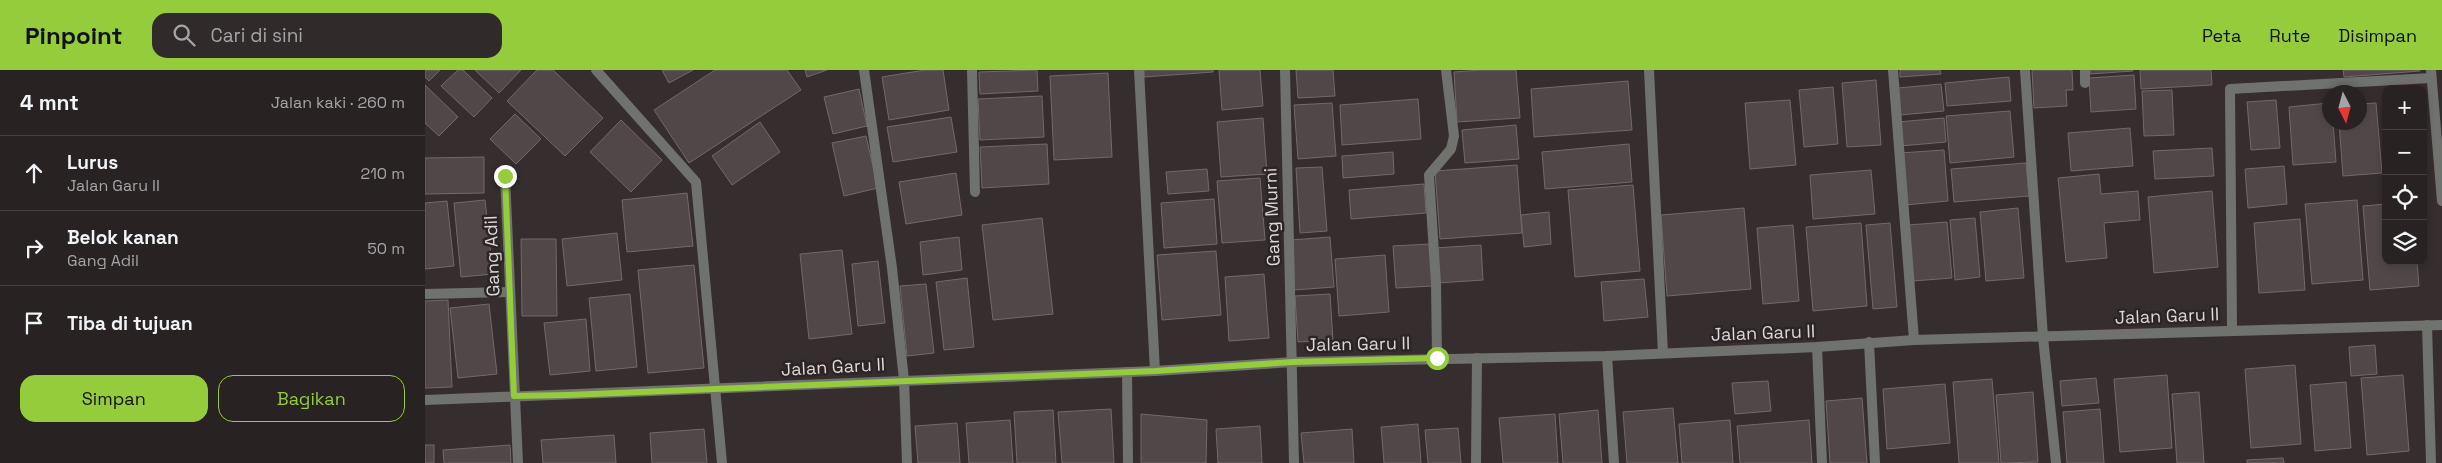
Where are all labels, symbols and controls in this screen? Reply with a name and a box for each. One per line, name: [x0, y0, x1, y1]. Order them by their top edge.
search box: [152, 13, 502, 58]
text: Pinpoint: [25, 20, 122, 51]
icon: search: [170, 21, 198, 49]
text: Cari di sini: [210, 23, 303, 48]
text: Peta: [2202, 24, 2241, 47]
text: Rute: [2269, 24, 2310, 47]
text: Disimpan: [2338, 24, 2417, 47]
north arrow: [2322, 85, 2367, 130]
map controls: [2382, 85, 2427, 265]
button: +: [2382, 85, 2427, 130]
text: 4 mnt: [20, 89, 79, 116]
text: Jalan kaki · 260 m: [271, 92, 405, 113]
button: −: [2382, 130, 2427, 175]
text: Lurus: [67, 150, 118, 175]
icon: ahead: [20, 159, 48, 187]
text: 210 m: [361, 163, 405, 184]
route end: [494, 165, 517, 188]
street label: Gang Murni: [1258, 168, 1285, 267]
text: Jalan Garu II: [67, 175, 160, 196]
button: locate: [2382, 175, 2427, 220]
street label: Gang Adil: [479, 215, 504, 297]
button: layers: [2382, 220, 2427, 265]
text: Belok kanan: [67, 225, 179, 250]
icon: right: [20, 234, 48, 262]
text: 50 m: [367, 238, 405, 259]
text: Gang Adil: [67, 250, 139, 271]
street label: Jalan Garu II: [2114, 302, 2220, 329]
icon: arrive: [20, 309, 48, 337]
text: Tiba di tujuan: [67, 311, 193, 336]
street label: Jalan Garu II: [1710, 319, 1816, 346]
street label: Jalan Garu II: [1306, 331, 1410, 356]
route start: [1426, 347, 1449, 370]
street label: Jalan Garu II: [780, 352, 886, 381]
button: Simpan: [20, 375, 208, 422]
button: Bagikan: [218, 375, 405, 422]

